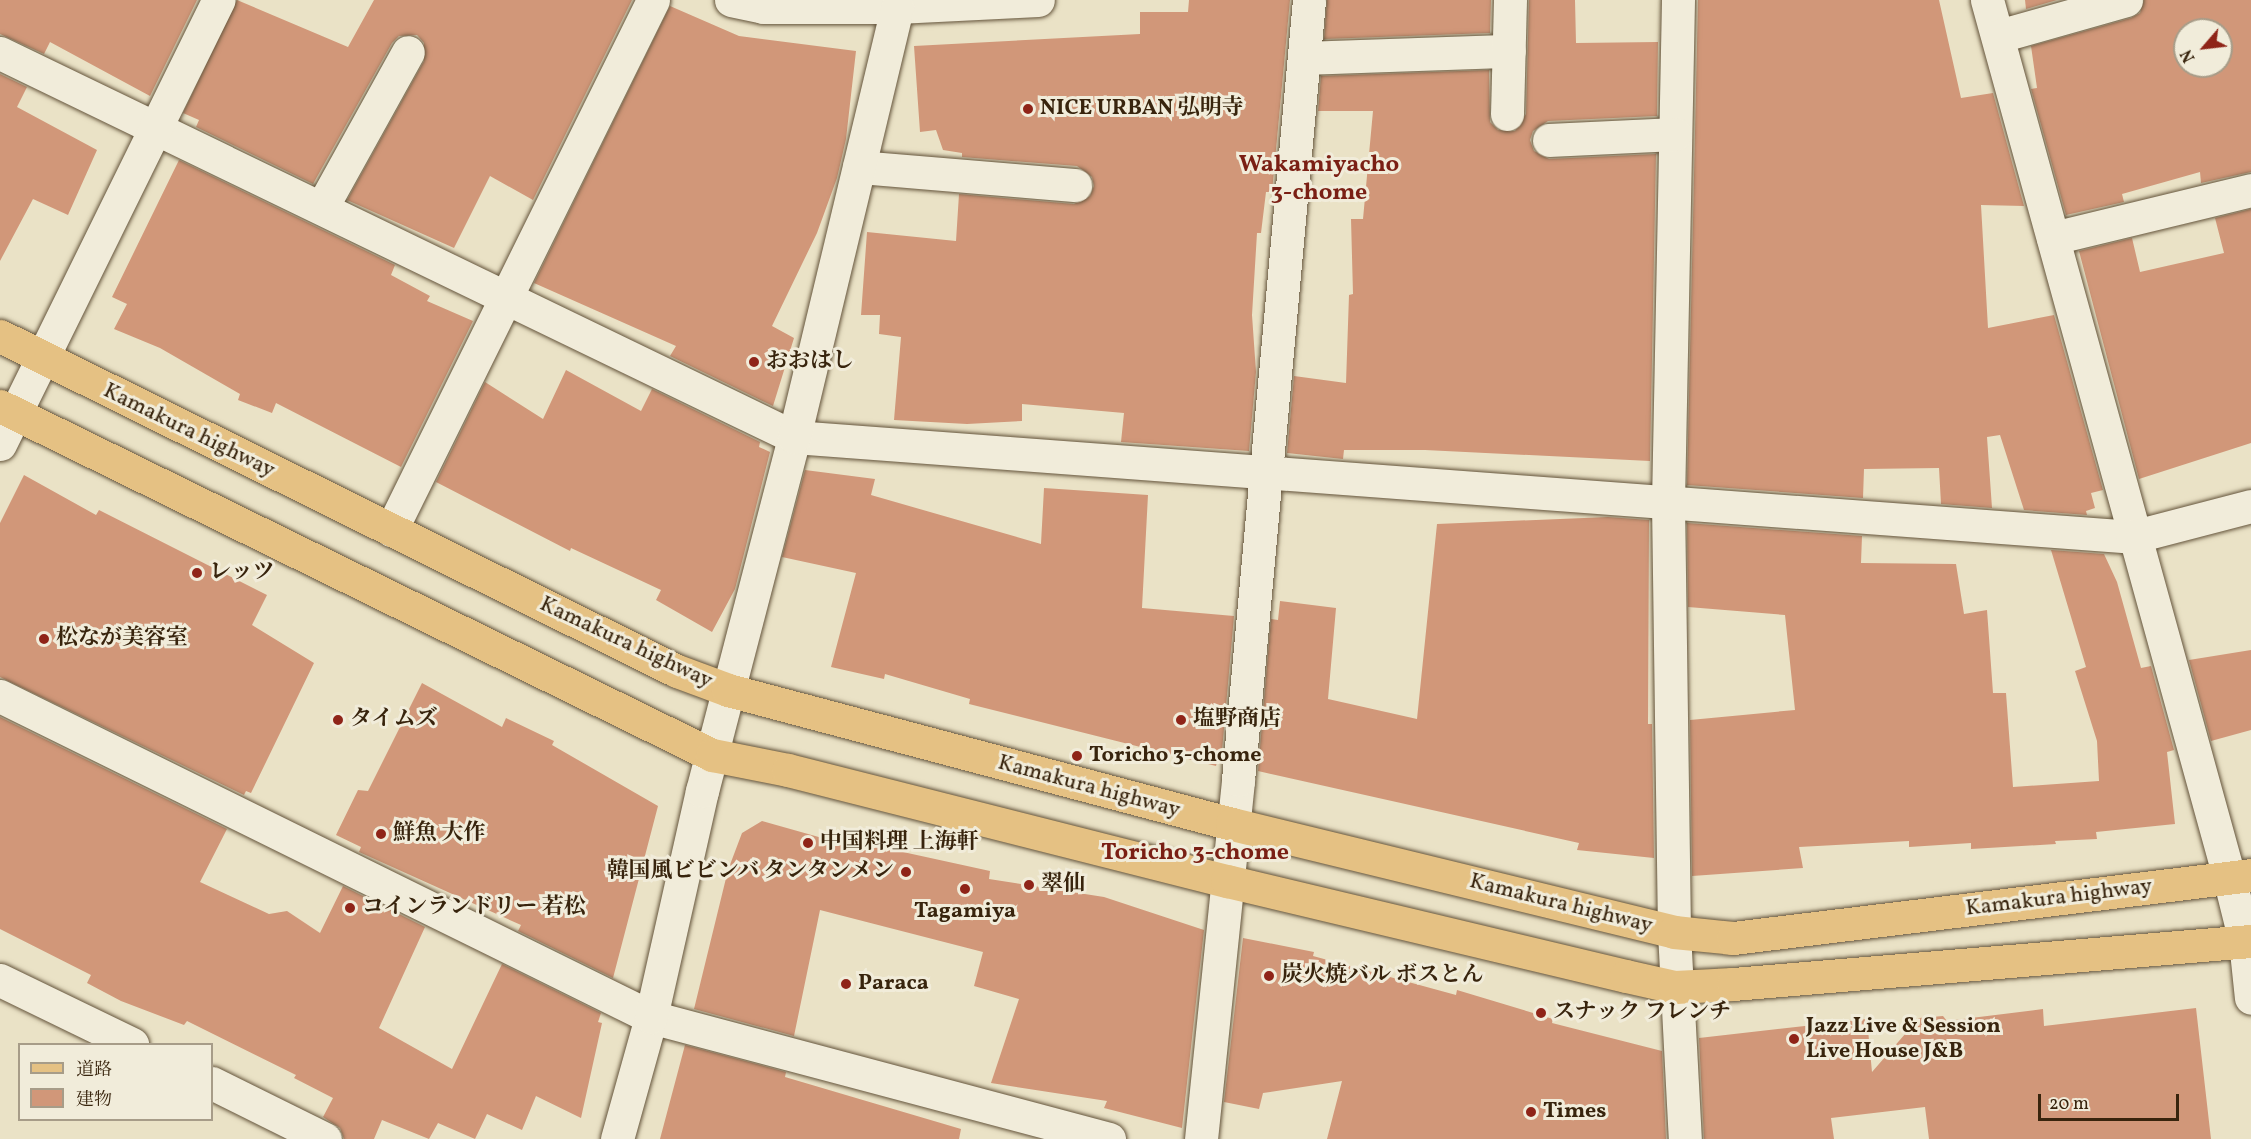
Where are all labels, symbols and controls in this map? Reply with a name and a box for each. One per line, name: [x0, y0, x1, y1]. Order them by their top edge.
north arrow: [2173, 18, 2233, 78]
text: N: [2176, 45, 2201, 66]
place label: NICE URBAN 弘明寺: [1040, 96, 1244, 122]
marker: NICE URBAN 弘明寺: [1021, 102, 1035, 116]
district label: Wakamiyacho 3-chome: [1239, 152, 1399, 208]
place label: おおはし: [766, 349, 854, 375]
marker: おおはし: [747, 355, 761, 369]
street label: Kamakura highway: [99, 378, 279, 484]
place label: レッツ: [209, 560, 275, 586]
marker: レッツ: [190, 566, 204, 580]
street label: Kamakura highway: [535, 591, 717, 695]
place label: 松なが美容室: [56, 626, 188, 652]
marker: 松なが美容室: [37, 632, 51, 646]
place label: タイムズ: [350, 707, 438, 733]
place label: 塩野商店: [1193, 707, 1281, 733]
marker: タイムズ: [331, 713, 345, 727]
marker: 塩野商店: [1174, 713, 1188, 727]
place label: Toricho 3-chome: [1089, 743, 1261, 769]
marker: Toricho 3-chome: [1070, 749, 1084, 763]
street label: Kamakura highway: [995, 750, 1183, 824]
place label: 鮮魚 大作: [393, 821, 485, 847]
marker: 鮮魚 大作: [374, 827, 388, 841]
place label: 中国料理 上海軒: [820, 830, 978, 856]
marker: 中国料理 上海軒: [801, 836, 815, 850]
district label: Toricho 3-chome: [1101, 840, 1289, 868]
place label: 韓国風ビビンバ タンタンメン: [604, 859, 894, 885]
marker: 韓国風ビビンバ タンタンメン: [899, 865, 913, 879]
street label: Kamakura highway: [1467, 868, 1655, 940]
place label: 翠仙: [1041, 872, 1085, 898]
street label: Kamakura highway: [1964, 873, 2154, 923]
marker: 翠仙: [1022, 878, 1036, 892]
marker: Tagamiya: [958, 882, 972, 896]
place label: コインランドリー 若松: [362, 895, 586, 921]
place label: Tagamiya: [914, 899, 1016, 925]
marker: コインランドリー 若松: [343, 901, 357, 915]
place label: 炭火焼バル ボスとん: [1281, 963, 1483, 989]
marker: 炭火焼バル ボスとん: [1262, 969, 1276, 983]
place label: Paraca: [858, 971, 929, 997]
marker: Paraca: [839, 977, 853, 991]
place label: スナック フレンチ: [1553, 1000, 1733, 1026]
marker: スナック フレンチ: [1534, 1006, 1548, 1020]
place label: Jazz Live & Session Live House J&B: [1806, 1013, 2001, 1064]
marker: Jazz Live & Session Live House J&B: [1787, 1032, 1801, 1046]
legend: [18, 1043, 213, 1121]
text: 道路: [76, 1058, 112, 1083]
scale bar: [2041, 1082, 2182, 1120]
text: 建物: [76, 1088, 112, 1113]
text: 20 m: [2049, 1092, 2089, 1117]
place label: Times: [1543, 1099, 1606, 1125]
marker: Times: [1524, 1105, 1538, 1119]

